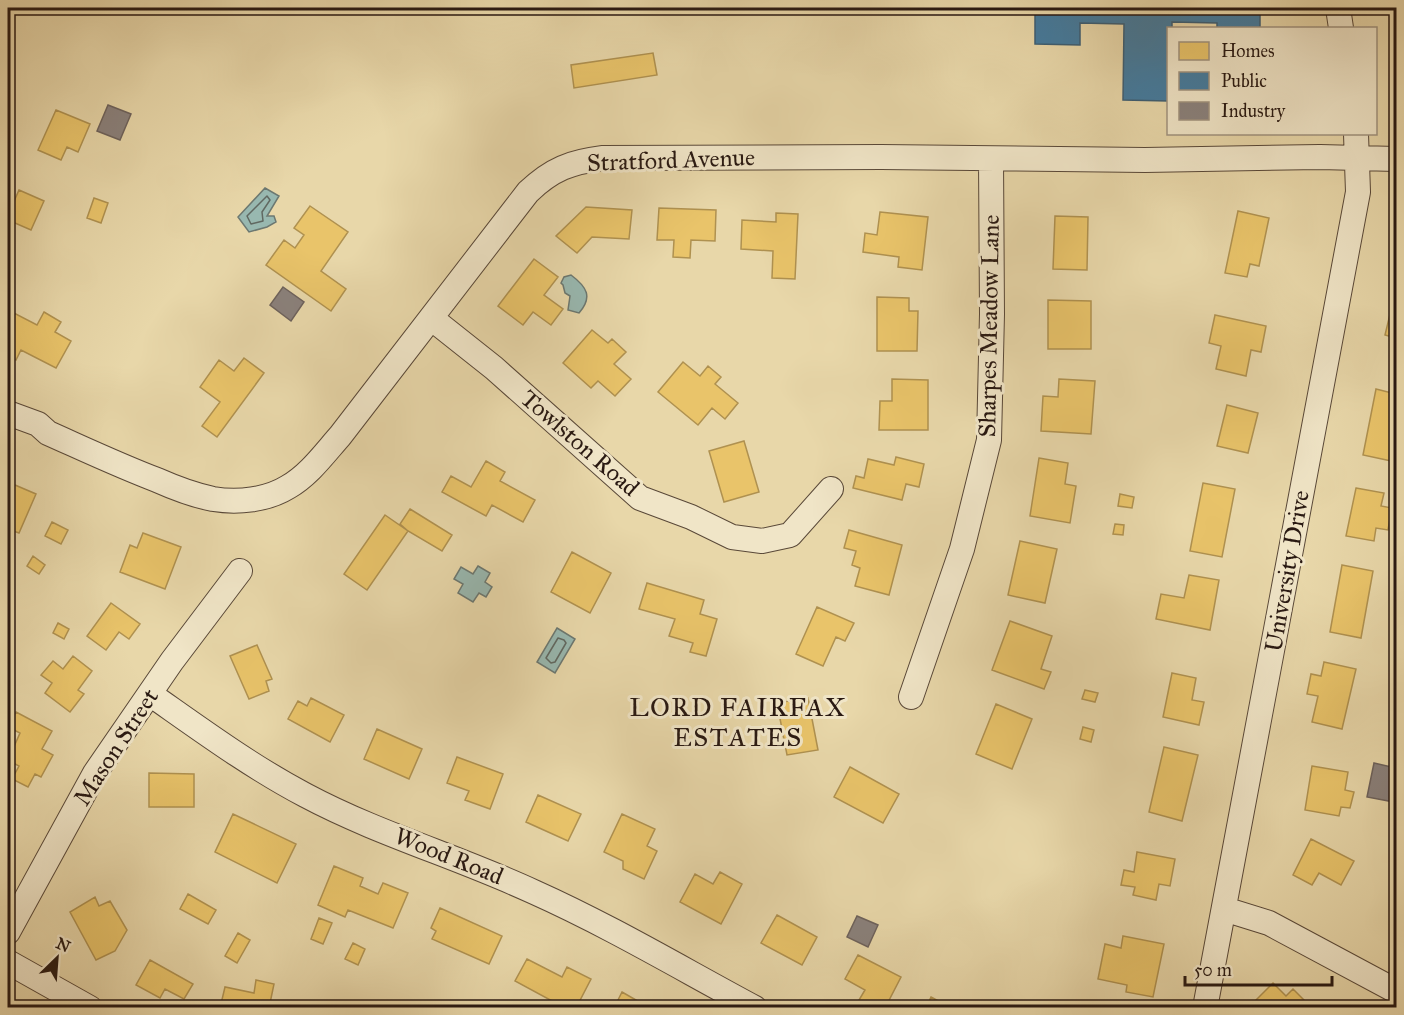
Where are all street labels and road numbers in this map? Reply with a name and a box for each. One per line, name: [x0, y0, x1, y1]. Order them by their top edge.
street label: Stratford Avenue: [586, 142, 756, 178]
street label: Sharpes Meadow Lane: [972, 214, 1006, 438]
street label: Towlston Road: [514, 383, 646, 503]
street label: University Drive: [1258, 488, 1316, 654]
street label: Mason Street: [67, 682, 165, 811]
street label: Wood Road: [390, 821, 508, 891]

